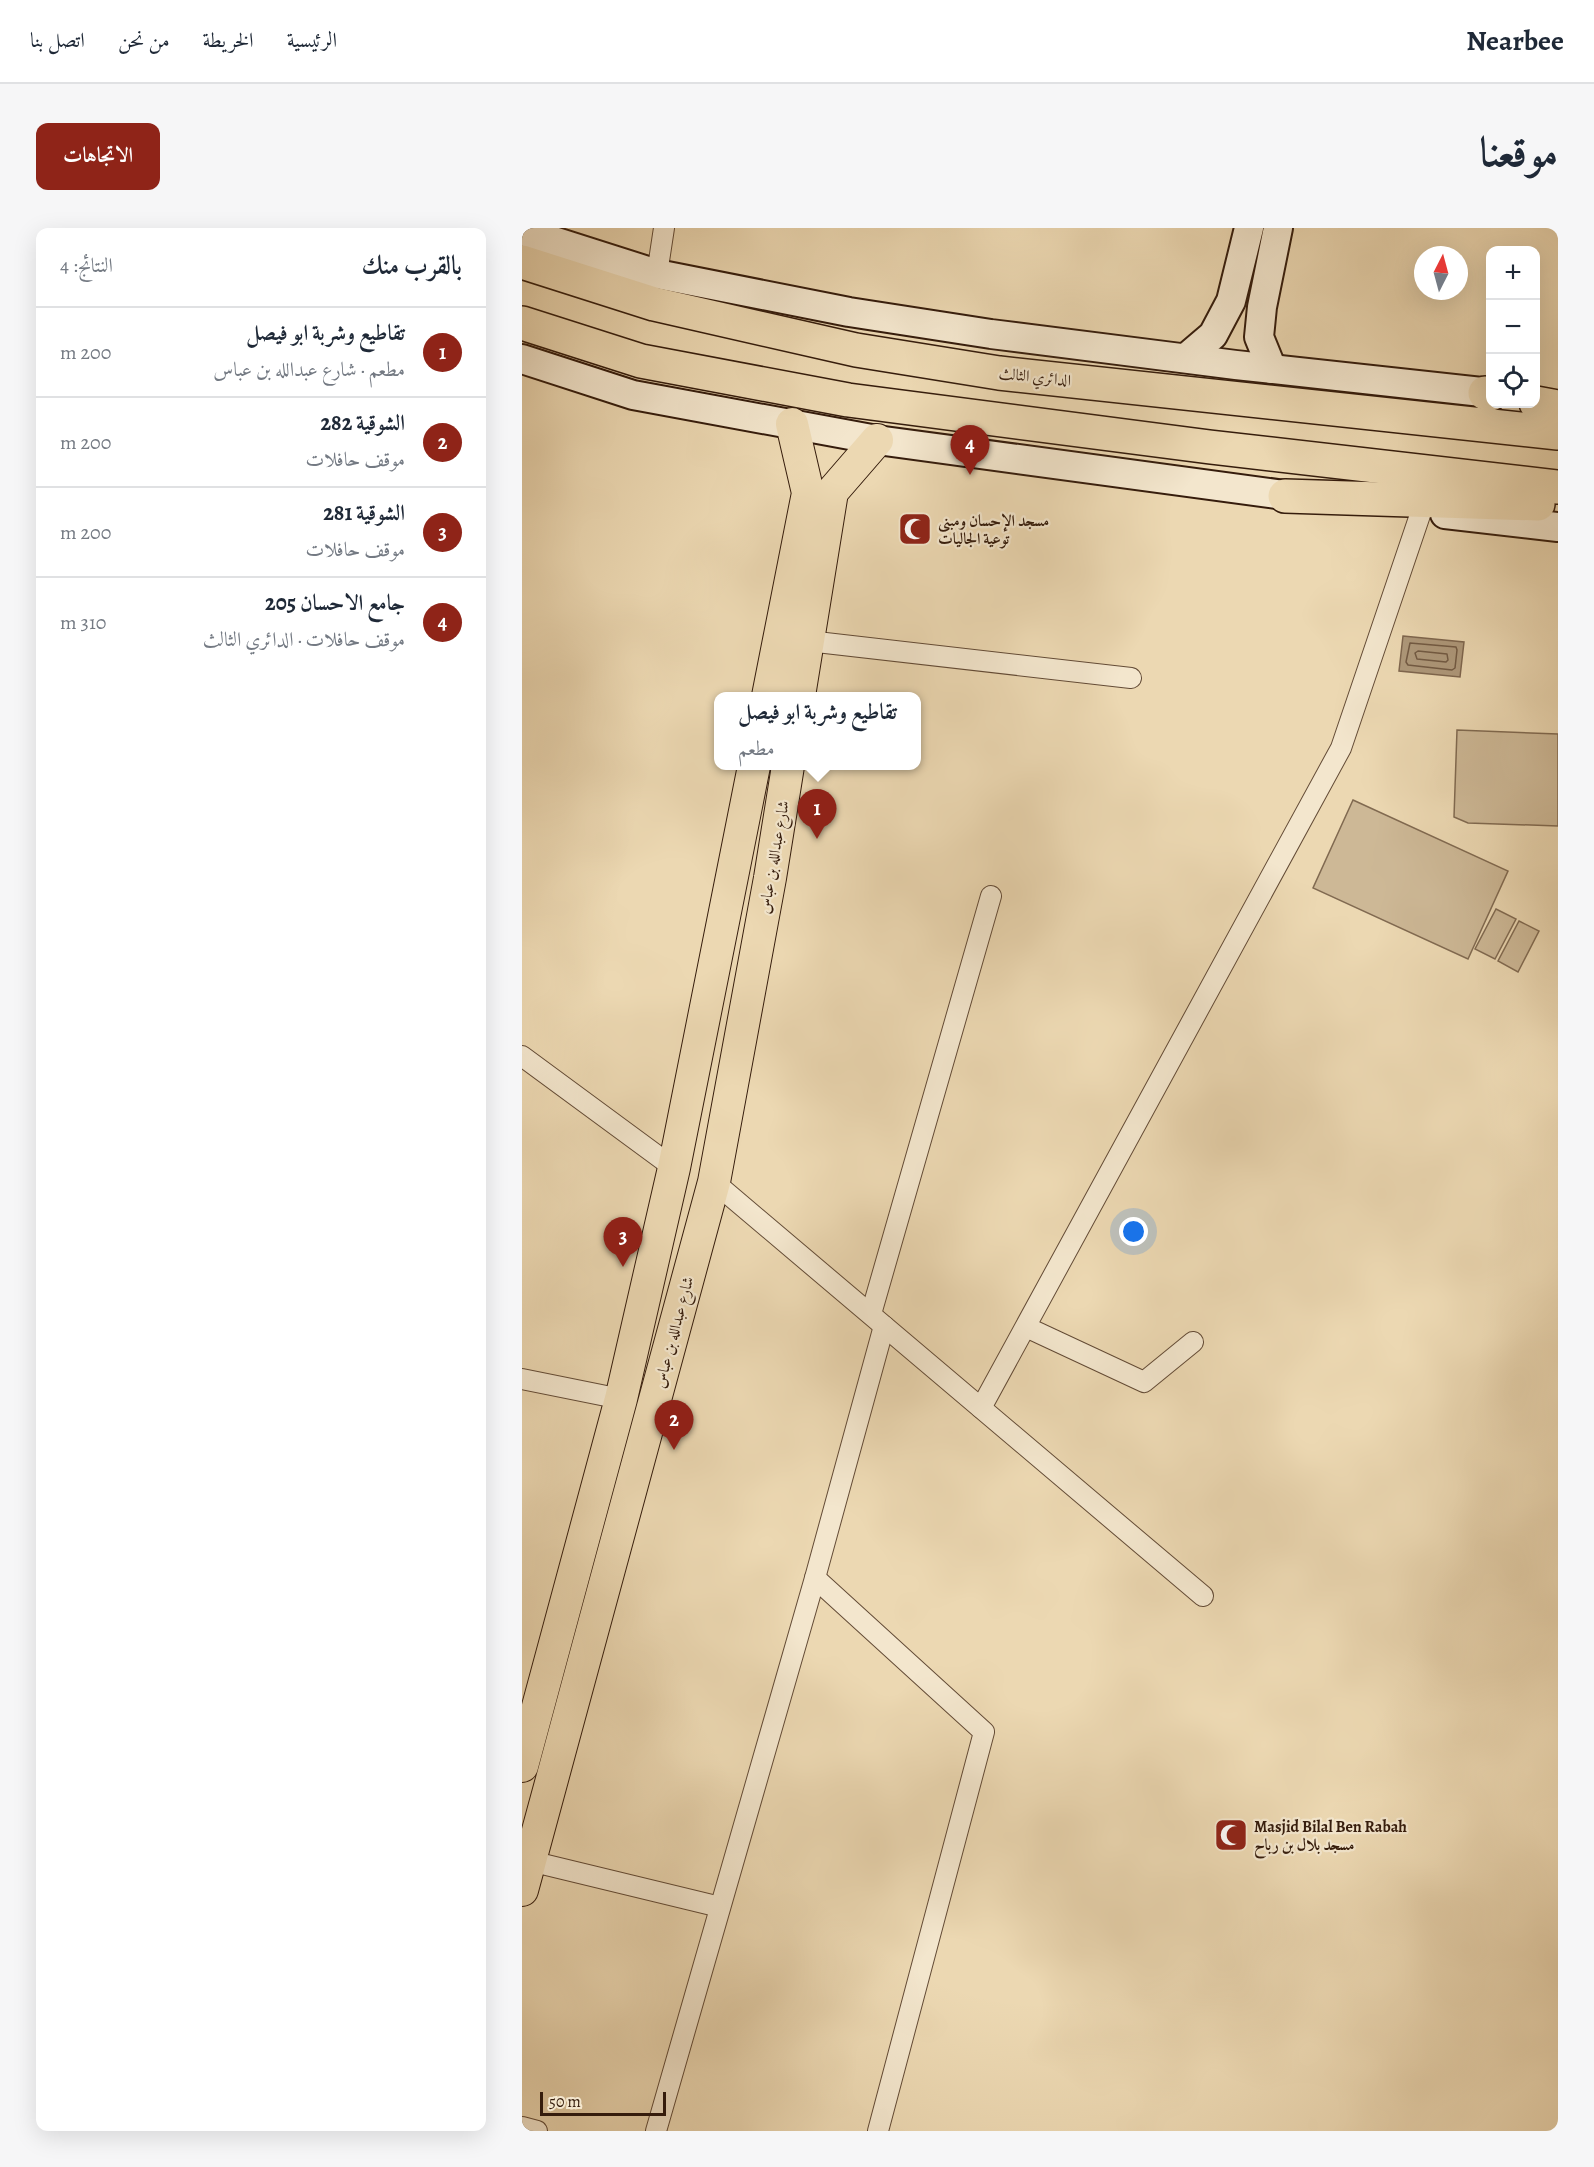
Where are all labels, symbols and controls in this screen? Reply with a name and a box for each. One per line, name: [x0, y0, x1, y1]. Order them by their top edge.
text: Nearbee: [1466, 22, 1564, 60]
text: اتصل بنا: [30, 26, 85, 54]
text: من نحن: [118, 26, 170, 54]
text: الخريطة: [203, 26, 254, 54]
text: الرئيسية: [287, 26, 337, 54]
button: الاتجاهات: [36, 123, 160, 190]
text: موقعنا: [1480, 123, 1558, 180]
north arrow: [1414, 246, 1468, 300]
map controls: [1486, 246, 1540, 408]
button: +: [1486, 246, 1540, 300]
text: بالقرب منك: [361, 248, 462, 283]
text: النتائج: 4: [60, 252, 113, 279]
button: −: [1486, 300, 1540, 354]
text: تقاطيع وشربة ابو فيصل: [246, 318, 405, 348]
text: 200 m: [60, 339, 111, 366]
text: 1: [439, 339, 446, 366]
button: locate: [1486, 354, 1540, 408]
text: مطعم · شارع عبدالله بن عباس: [213, 356, 405, 383]
street label: الدائري الثالث: [998, 362, 1072, 393]
text: الشوقية 282: [320, 408, 405, 438]
pin: 4: [950, 426, 990, 475]
text: 200 m: [60, 429, 111, 456]
text: 2: [438, 429, 447, 456]
text: موقف حافلات: [305, 446, 405, 473]
text: الشوقية 281: [323, 498, 405, 528]
place label: مسجد الإحسان ومبنى توعية الجاليات: [938, 510, 1049, 550]
mosque icon: مسجد الإحسان ومبنى توعية الجاليات: [897, 511, 933, 547]
text: 200 m: [60, 519, 111, 546]
text: 3: [438, 519, 447, 546]
text: موقف حافلات: [305, 536, 405, 563]
text: جامع الاحسان 205: [265, 588, 405, 618]
text: 310 m: [60, 609, 106, 636]
text: 4: [438, 609, 447, 636]
text: موقف حافلات · الدائري الثالث: [203, 626, 405, 653]
popup: [714, 692, 921, 770]
text: تقاطيع وشربة ابو فيصل: [738, 697, 897, 727]
text: مطعم: [738, 735, 775, 762]
pin: 1: [798, 790, 836, 839]
street label: شارع عبدالله بن عباس: [753, 799, 797, 916]
your location: [1119, 1217, 1148, 1246]
pin: 3: [604, 1218, 642, 1267]
street label: شارع عبدالله بن عباس: [649, 1274, 701, 1391]
pin: 2: [654, 1400, 694, 1450]
place label: Masjid Bilal Ben Rabah مسجد بلال بن رباح: [1254, 1816, 1407, 1859]
mosque icon: Masjid Bilal Ben Rabah مسجد بلال بن رباح: [1213, 1817, 1249, 1853]
scale bar: [540, 2089, 666, 2116]
text: 50 m: [549, 2091, 581, 2113]

